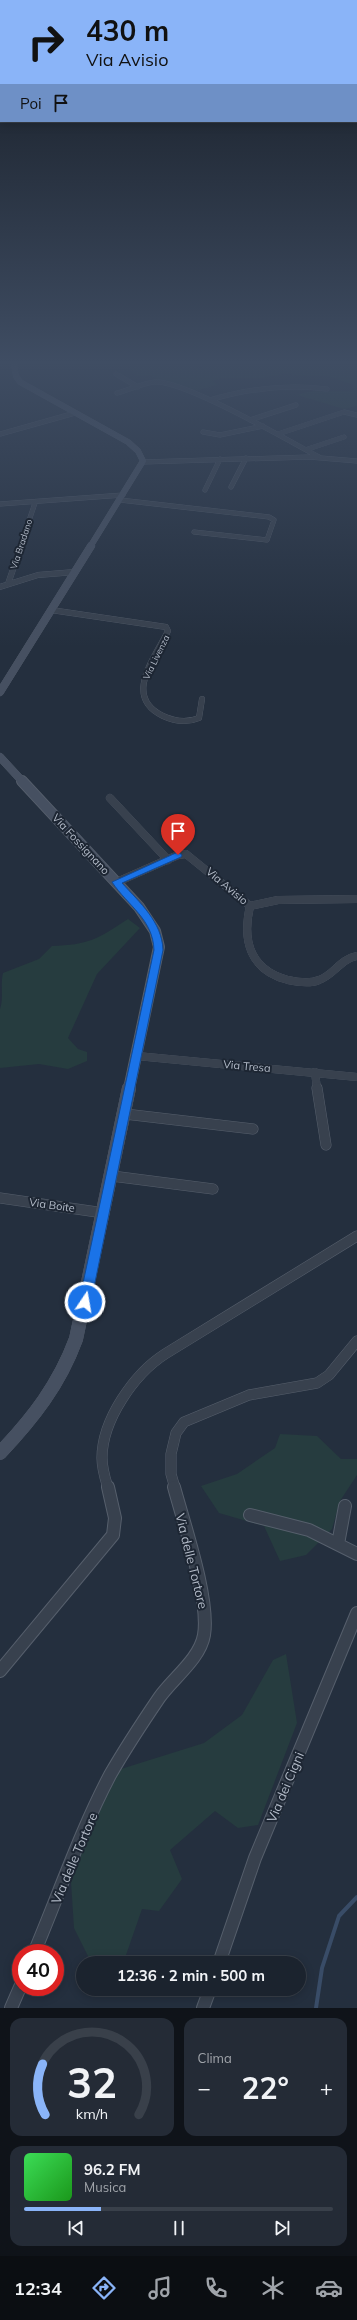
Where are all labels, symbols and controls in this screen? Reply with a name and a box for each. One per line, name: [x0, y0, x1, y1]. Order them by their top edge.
text: 430 m: [86, 13, 169, 48]
icon: right: [20, 16, 72, 68]
text: Via Avisio: [86, 48, 168, 71]
icon: arrive: [50, 92, 72, 114]
text: Poi: [20, 94, 42, 113]
street label: Via Bradano: [8, 518, 34, 570]
street label: Via Livenza: [141, 633, 171, 681]
street label: Via Fossignano: [49, 811, 113, 877]
pin: [161, 814, 195, 855]
icon: arrive: [167, 820, 189, 842]
street label: Via Avisio: [203, 864, 251, 908]
street label: Via Tresa: [223, 1057, 271, 1075]
street label: Via Boite: [28, 1195, 76, 1215]
position arrow: [64, 1281, 106, 1323]
street label: Via delle Tortore: [172, 1512, 212, 1610]
street label: Via dei Cigni: [263, 1749, 307, 1825]
street label: Via delle Tortore: [48, 1810, 100, 1906]
speed limit sign: 40: [12, 1944, 64, 1996]
text: 12:36 · 2 min · 500 m: [117, 1966, 265, 1985]
text: Clima: [198, 2050, 232, 2066]
text: 32: [67, 2056, 117, 2108]
text: 22°: [242, 2069, 289, 2107]
text: −: [198, 2074, 211, 2102]
text: +: [320, 2074, 333, 2102]
text: km/h: [76, 2105, 108, 2123]
text: 96.2 FM: [84, 2160, 140, 2179]
text: Musica: [84, 2179, 126, 2195]
icon: previous: [65, 2217, 87, 2239]
icon: pause: [168, 2217, 190, 2239]
icon: next: [271, 2217, 293, 2239]
icon: directions: [90, 2274, 118, 2302]
icon: music: [146, 2274, 174, 2302]
icon: phone: [202, 2274, 230, 2302]
icon: climate: [259, 2274, 287, 2302]
icon: car: [315, 2274, 343, 2302]
text: 12:34: [14, 2277, 62, 2300]

